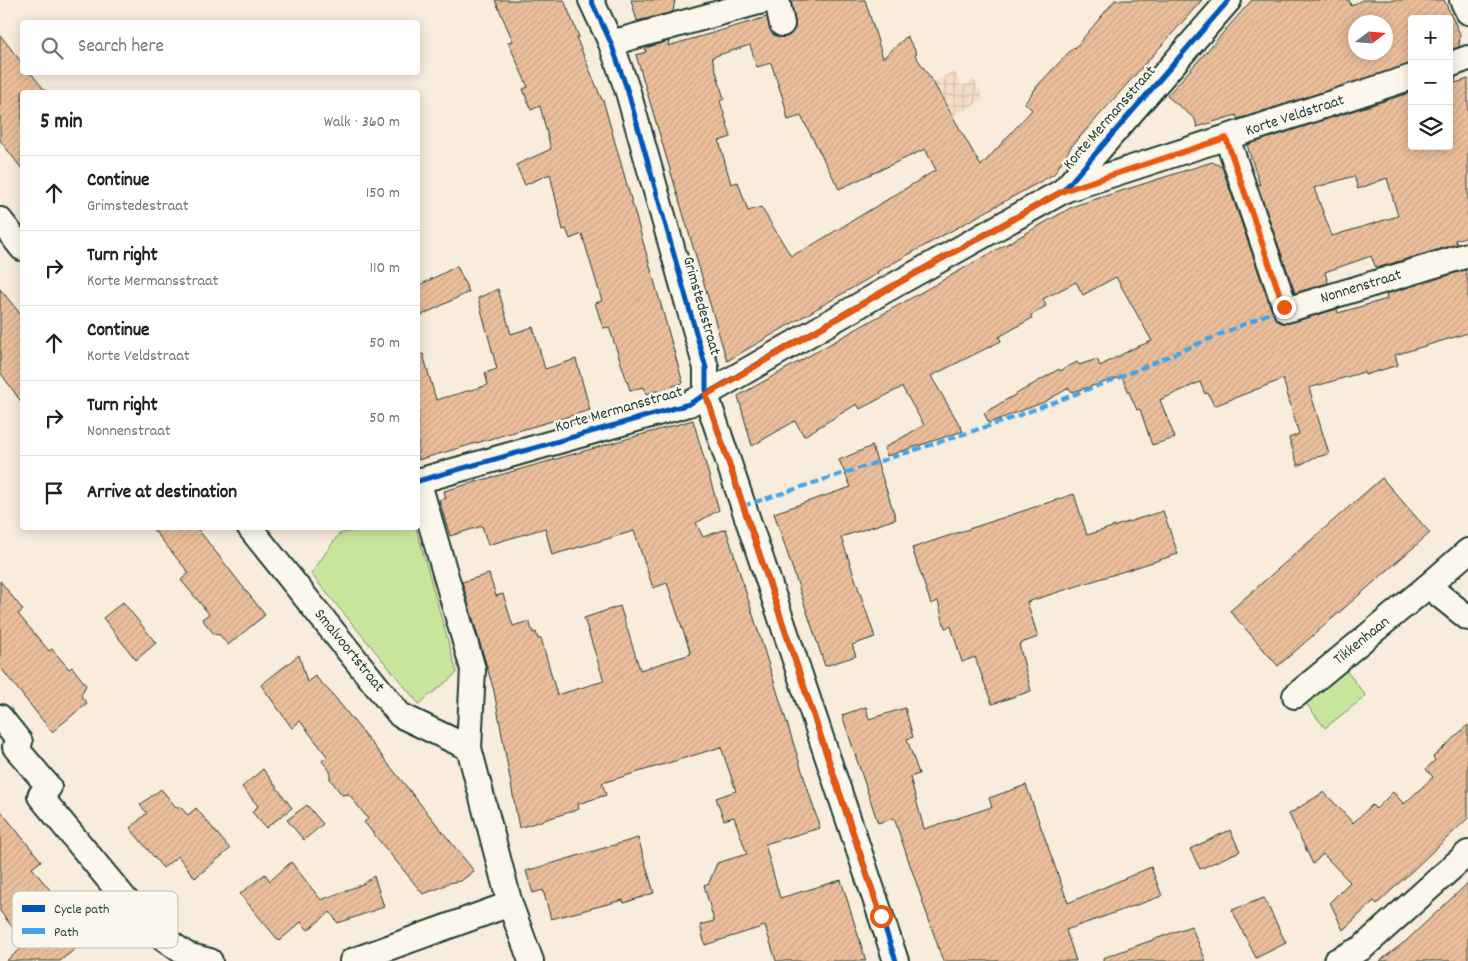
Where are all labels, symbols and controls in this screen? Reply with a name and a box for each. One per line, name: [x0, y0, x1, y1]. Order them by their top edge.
north arrow: [1348, 15, 1393, 60]
map controls: [1408, 15, 1453, 150]
button: +: [1408, 15, 1453, 60]
search box: [20, 20, 420, 75]
icon: search: [38, 34, 66, 62]
text: Search here: [78, 34, 164, 61]
button: −: [1408, 60, 1453, 105]
street label: Korte Mermansstraat: [1058, 61, 1162, 175]
street label: Korte Veldstraat: [1243, 89, 1347, 143]
button: layers: [1408, 105, 1453, 150]
text: 5 min: [40, 108, 83, 138]
text: Walk · 360 m: [324, 111, 400, 134]
text: Continue: [87, 168, 149, 195]
icon: ahead: [40, 179, 68, 207]
text: 150 m: [366, 182, 400, 205]
text: Grimstedestraat: [87, 195, 189, 218]
text: Turn right: [87, 243, 158, 270]
icon: right: [40, 254, 68, 282]
street label: Grimstedestraat: [676, 254, 726, 358]
text: 110 m: [370, 257, 400, 280]
street label: Nonnenstraat: [1318, 264, 1404, 310]
text: Korte Mermansstraat: [87, 270, 219, 293]
route end: [1273, 296, 1296, 319]
text: Continue: [87, 318, 149, 345]
icon: ahead: [40, 329, 68, 357]
text: 50 m: [369, 332, 400, 355]
text: Korte Veldstraat: [87, 345, 190, 368]
street label: Korte Mermansstraat: [553, 381, 685, 439]
text: Turn right: [87, 393, 158, 420]
icon: right: [40, 404, 68, 432]
text: 50 m: [369, 407, 400, 430]
text: Nonnenstraat: [87, 420, 171, 443]
icon: arrive: [40, 479, 68, 507]
text: Arrive at destination: [87, 480, 237, 507]
street label: Smalvoortstraat: [308, 604, 390, 698]
street label: Tikkenhaan: [1329, 611, 1395, 671]
legend: [12, 891, 178, 948]
text: Cycle path: [54, 900, 110, 920]
route start: [870, 905, 893, 928]
text: Path: [54, 923, 79, 943]

